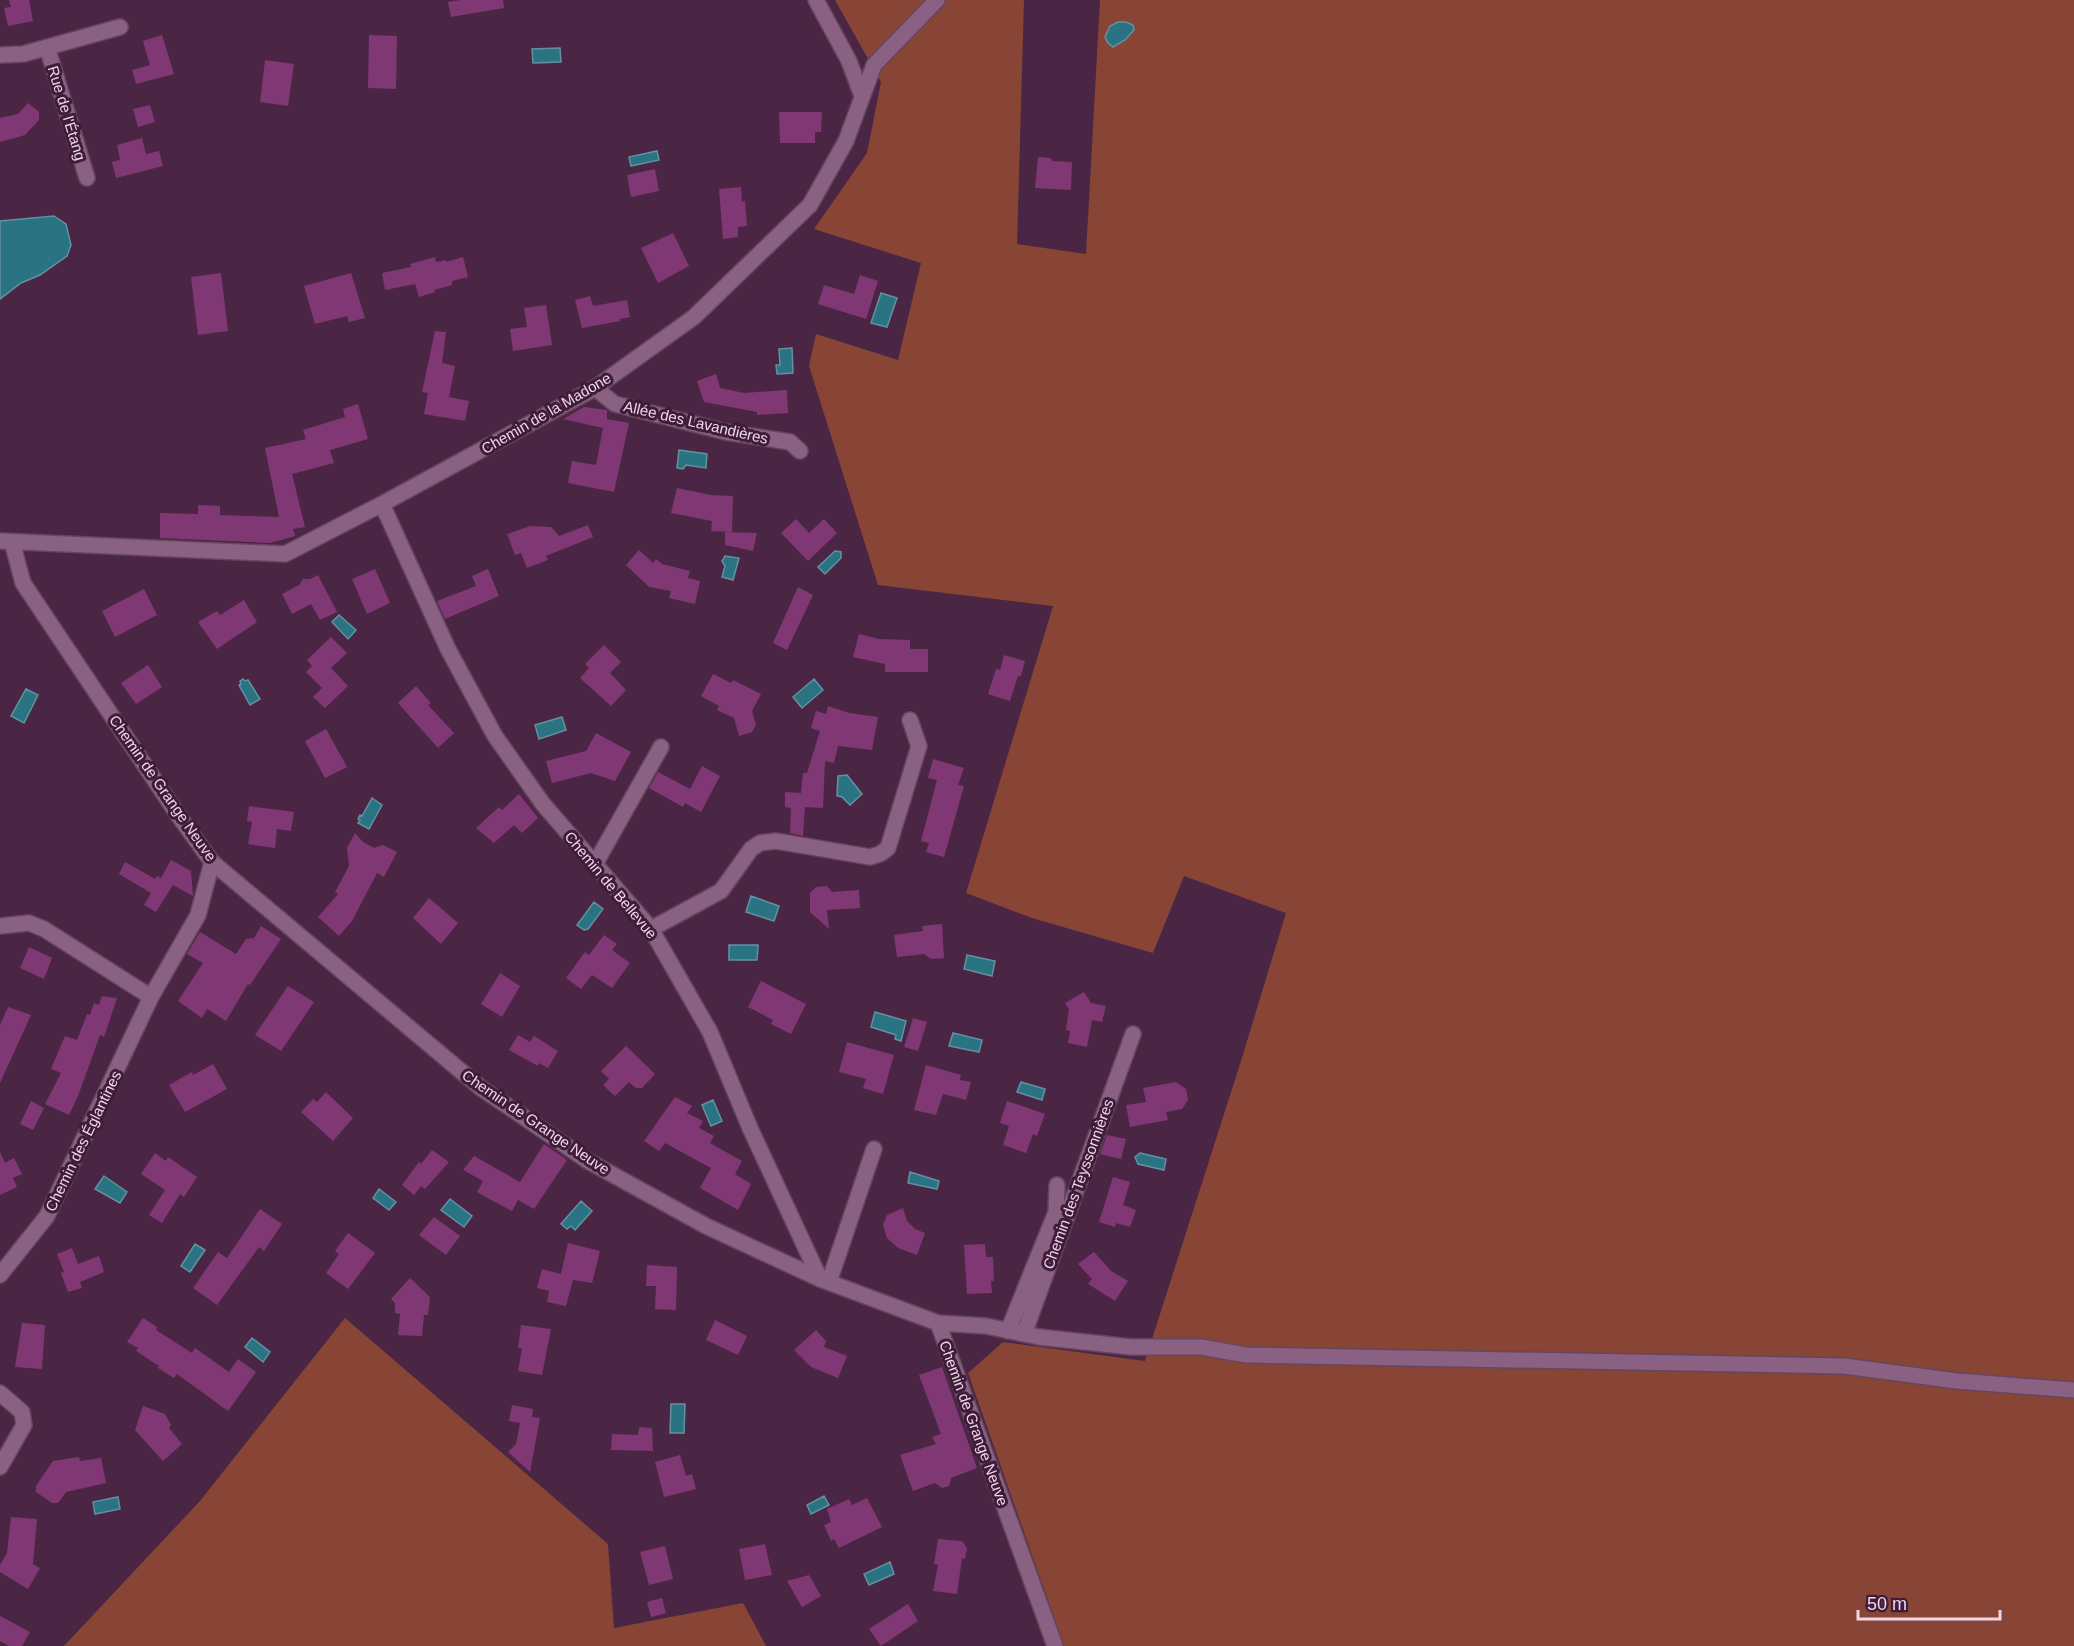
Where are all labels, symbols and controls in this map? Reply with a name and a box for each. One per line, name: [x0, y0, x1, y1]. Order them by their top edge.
street label: Rue de l'Étang: [45, 64, 89, 162]
street label: Chemin de la Madone: [478, 369, 614, 457]
street label: Allée des Lavandières: [622, 397, 770, 447]
street label: Chemin de Grange Neuve: [106, 712, 220, 864]
street label: Chemin de Bellevue: [561, 828, 661, 942]
street label: Chemin de Grange Neuve: [459, 1066, 613, 1178]
street label: Chemin des Églantines: [42, 1068, 124, 1214]
street label: Chemin des Teyssonnières: [1039, 1097, 1117, 1271]
street label: Chemin de Grange Neuve: [936, 1338, 1012, 1508]
scale bar: [1858, 1583, 2000, 1621]
text: 50 m: [1867, 1594, 1907, 1614]

